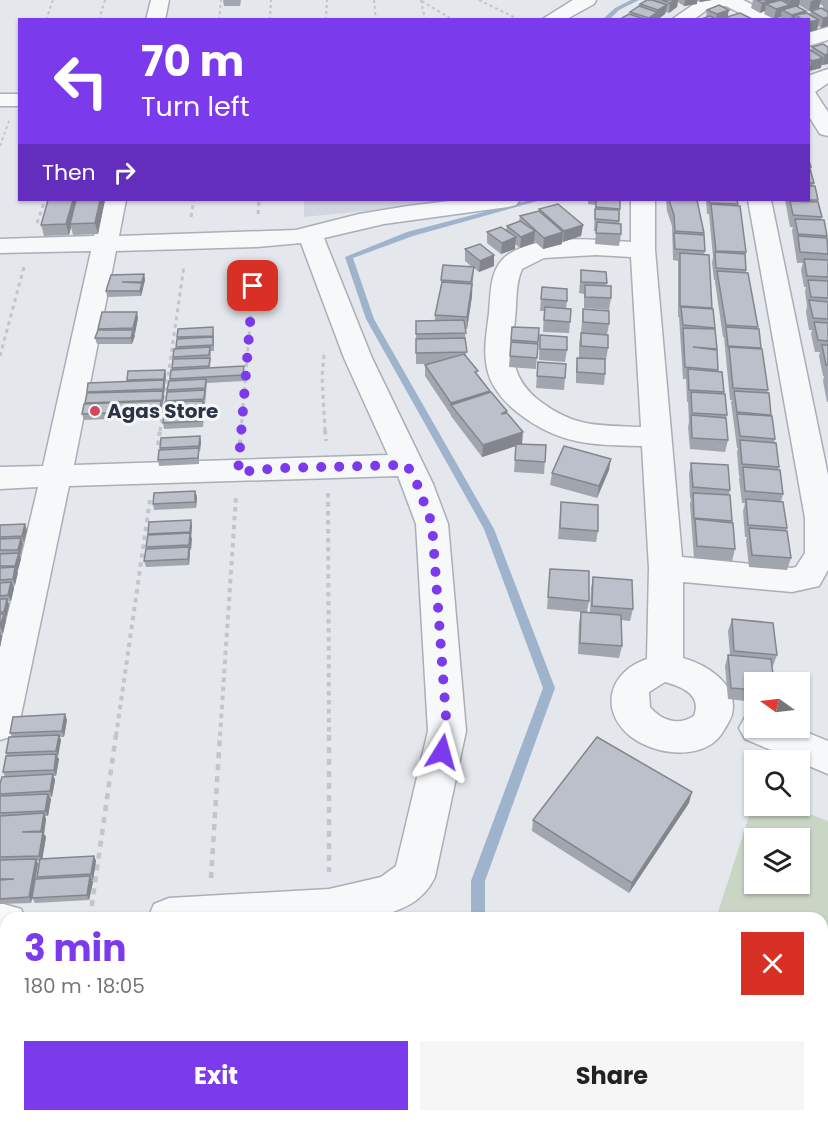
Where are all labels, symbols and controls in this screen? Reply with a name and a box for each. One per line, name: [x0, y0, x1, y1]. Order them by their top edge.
text: 70 m: [141, 32, 244, 91]
icon: left: [42, 42, 120, 120]
text: Turn left: [141, 88, 250, 125]
icon: right: [108, 156, 141, 189]
text: Then: [42, 157, 96, 188]
pin: [227, 260, 278, 311]
icon: arrive: [236, 269, 269, 302]
place label: Agas Store: [107, 397, 218, 425]
marker: Agas Store: [88, 404, 102, 418]
north arrow: [744, 672, 810, 738]
map controls: [744, 672, 810, 894]
position arrow: [410, 720, 474, 784]
button: search: [744, 750, 810, 816]
button: layers: [744, 828, 810, 894]
text: 3 min: [24, 923, 126, 974]
button: close: [741, 932, 804, 995]
text: 180 m · 18:05: [24, 972, 145, 1000]
button: Exit: [24, 1041, 408, 1110]
button: Share: [420, 1041, 804, 1110]

